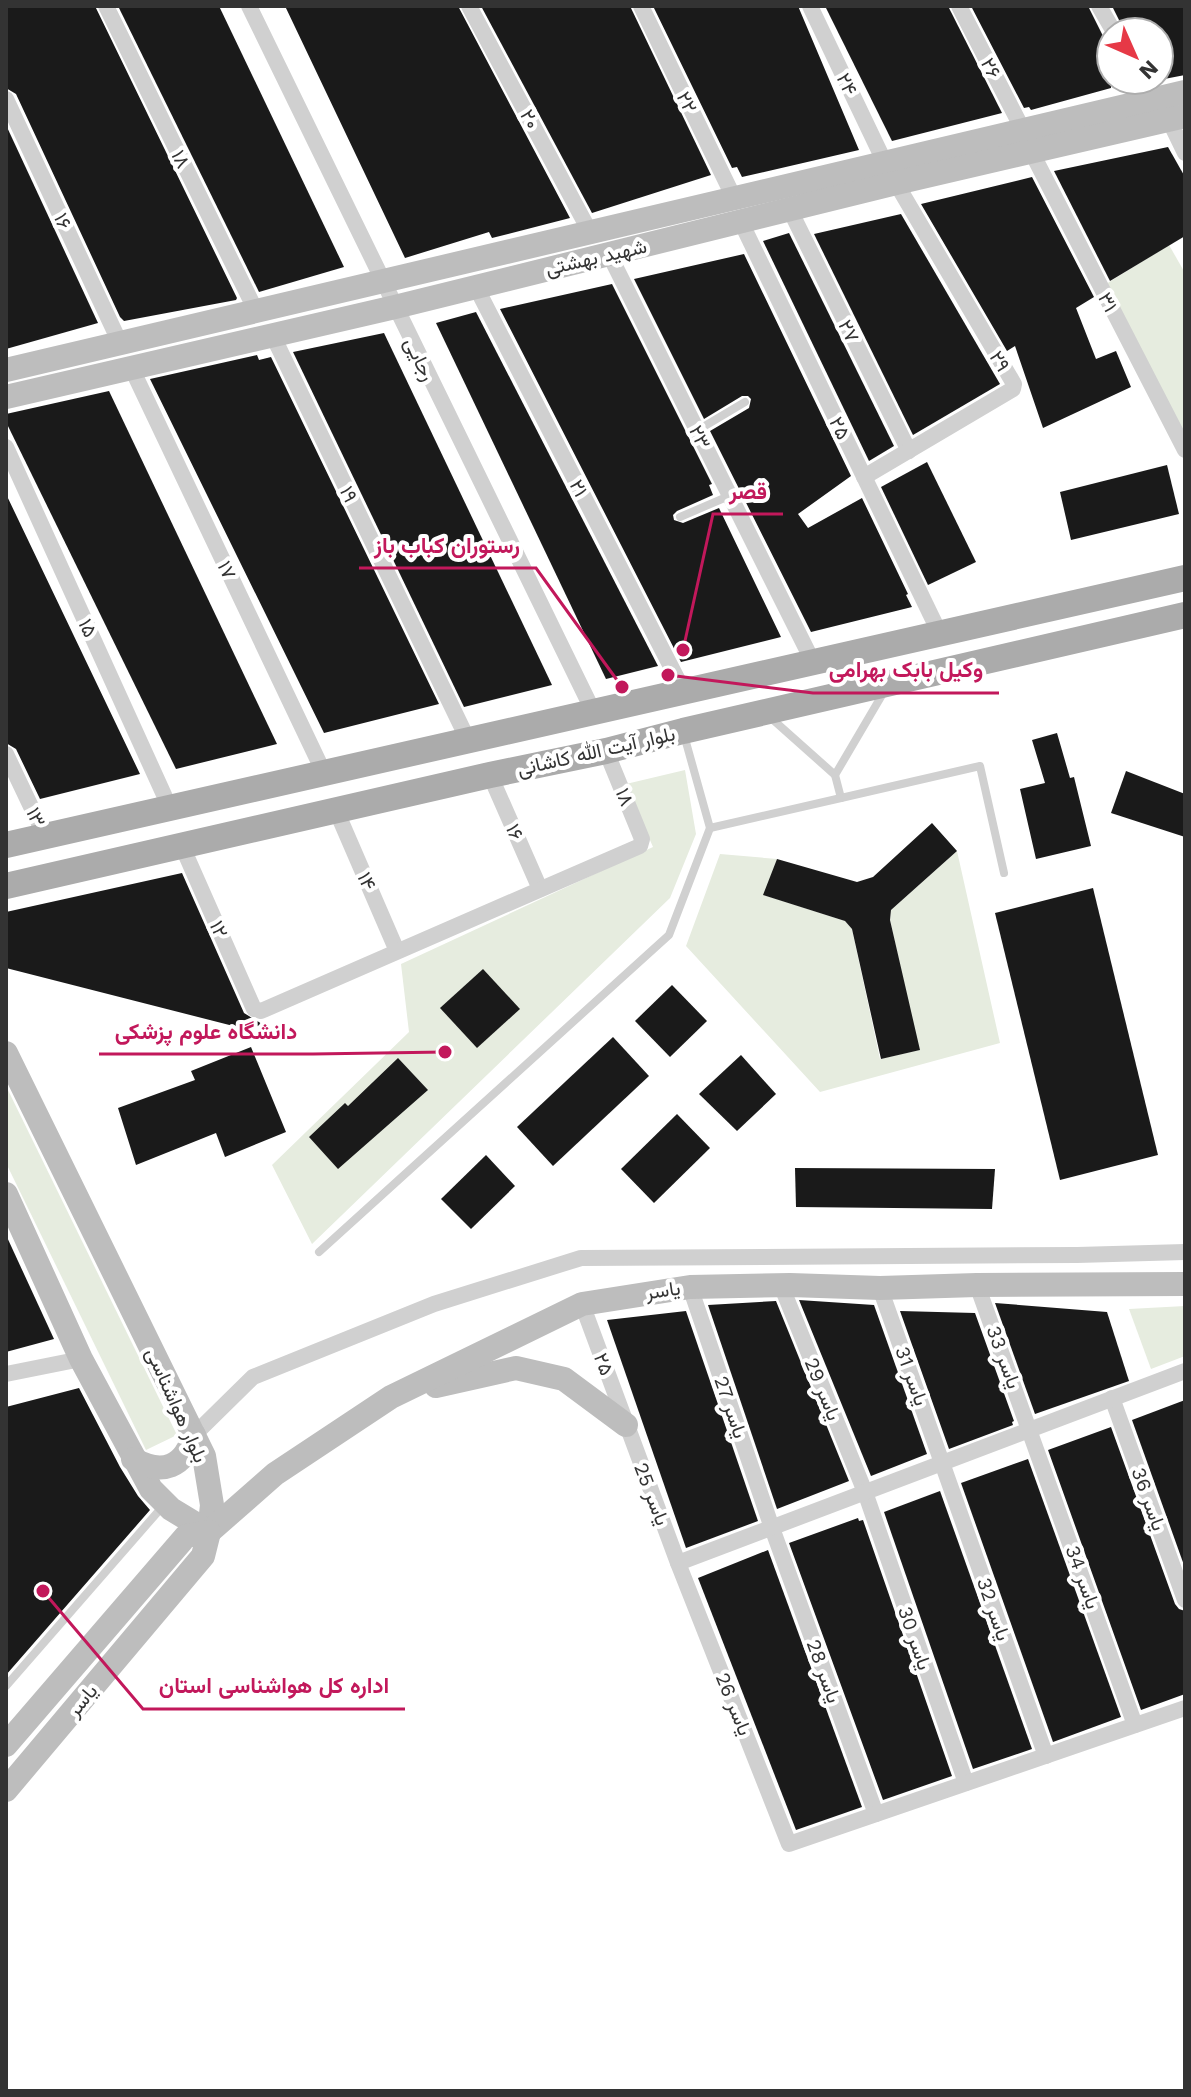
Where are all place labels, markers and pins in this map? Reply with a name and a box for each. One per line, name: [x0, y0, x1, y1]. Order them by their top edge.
callout: قصر: [713, 468, 783, 514]
callout: رستوران کباب باز: [359, 522, 536, 568]
callout: وکیل بابک بهرامی: [813, 647, 999, 693]
callout: دانشگاه علوم پزشکی: [99, 1008, 313, 1054]
callout: اداره کل هواشناسی استان: [143, 1663, 405, 1709]

